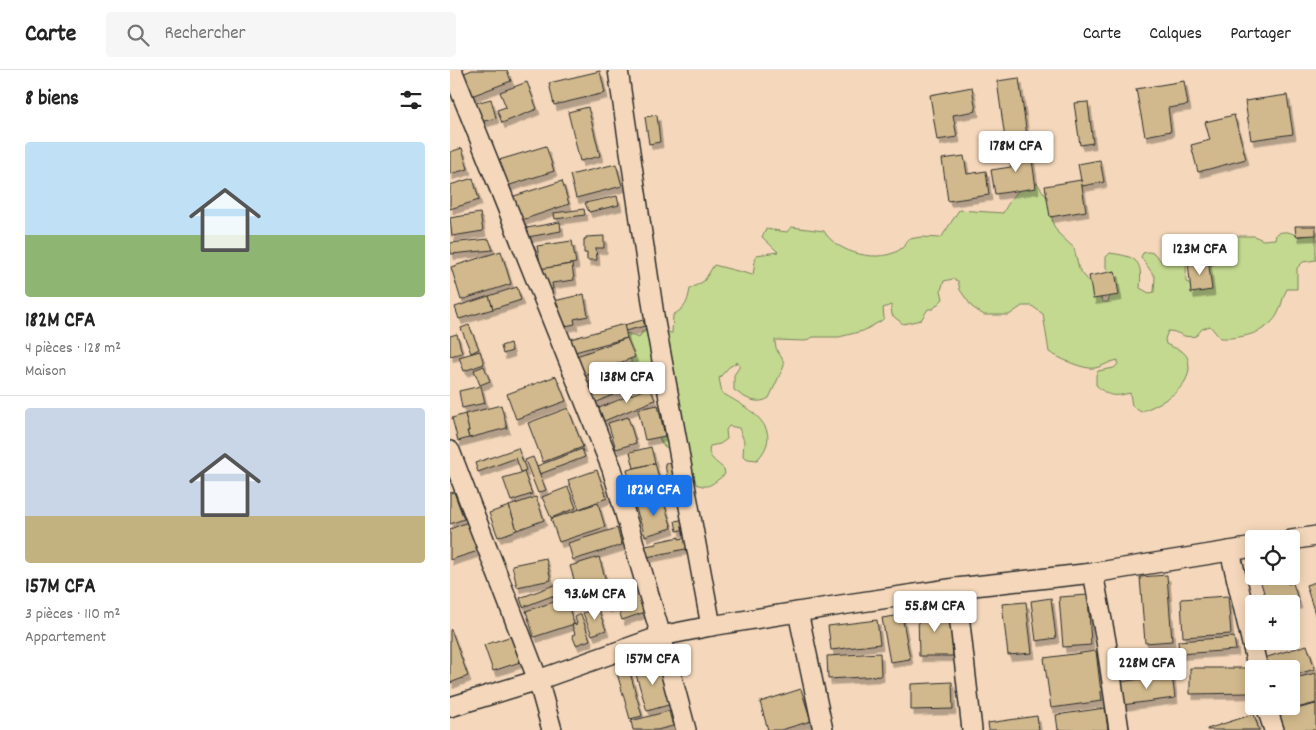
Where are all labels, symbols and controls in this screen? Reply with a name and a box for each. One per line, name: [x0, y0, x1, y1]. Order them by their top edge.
search box: [106, 12, 456, 57]
text: Carte: [25, 18, 76, 52]
icon: search: [124, 21, 152, 49]
text: Rechercher: [164, 21, 246, 48]
text: Carte: [1083, 22, 1121, 47]
text: Calques: [1149, 22, 1202, 47]
text: Partager: [1230, 22, 1291, 47]
text: 8 biens: [25, 85, 79, 115]
icon: filters: [397, 86, 425, 114]
pin: 178M CFA: [964, 131, 1068, 173]
text: 178M CFA: [990, 135, 1042, 158]
icon: home: [180, 175, 270, 265]
pin: 123M CFA: [1148, 234, 1252, 276]
text: 123M CFA: [1173, 238, 1227, 261]
text: 182M CFA: [25, 307, 96, 337]
text: 4 pièces · 128 m²: [25, 337, 121, 360]
text: Maison: [25, 360, 66, 383]
pin: 138M CFA: [575, 362, 679, 404]
text: 138M CFA: [600, 366, 654, 389]
icon: home: [180, 440, 270, 530]
pin: 182M CFA: [602, 474, 706, 517]
text: 182M CFA: [627, 479, 681, 502]
map controls: [1245, 530, 1300, 715]
button: locate: [1245, 530, 1300, 585]
text: 157M CFA: [25, 573, 96, 603]
pin: 93.6M CFA: [538, 578, 652, 621]
text: 93.6M CFA: [564, 583, 626, 606]
pin: 55.8M CFA: [878, 590, 992, 633]
text: 55.8M CFA: [905, 595, 965, 618]
button: +: [1245, 595, 1300, 650]
text: 3 pièces · 110 m²: [25, 603, 120, 626]
text: Appartement: [25, 626, 106, 649]
pin: 157M CFA: [601, 644, 705, 686]
text: 157M CFA: [626, 648, 680, 671]
pin: 228M CFA: [1095, 648, 1199, 690]
text: 228M CFA: [1118, 652, 1176, 675]
button: −: [1245, 660, 1300, 715]

